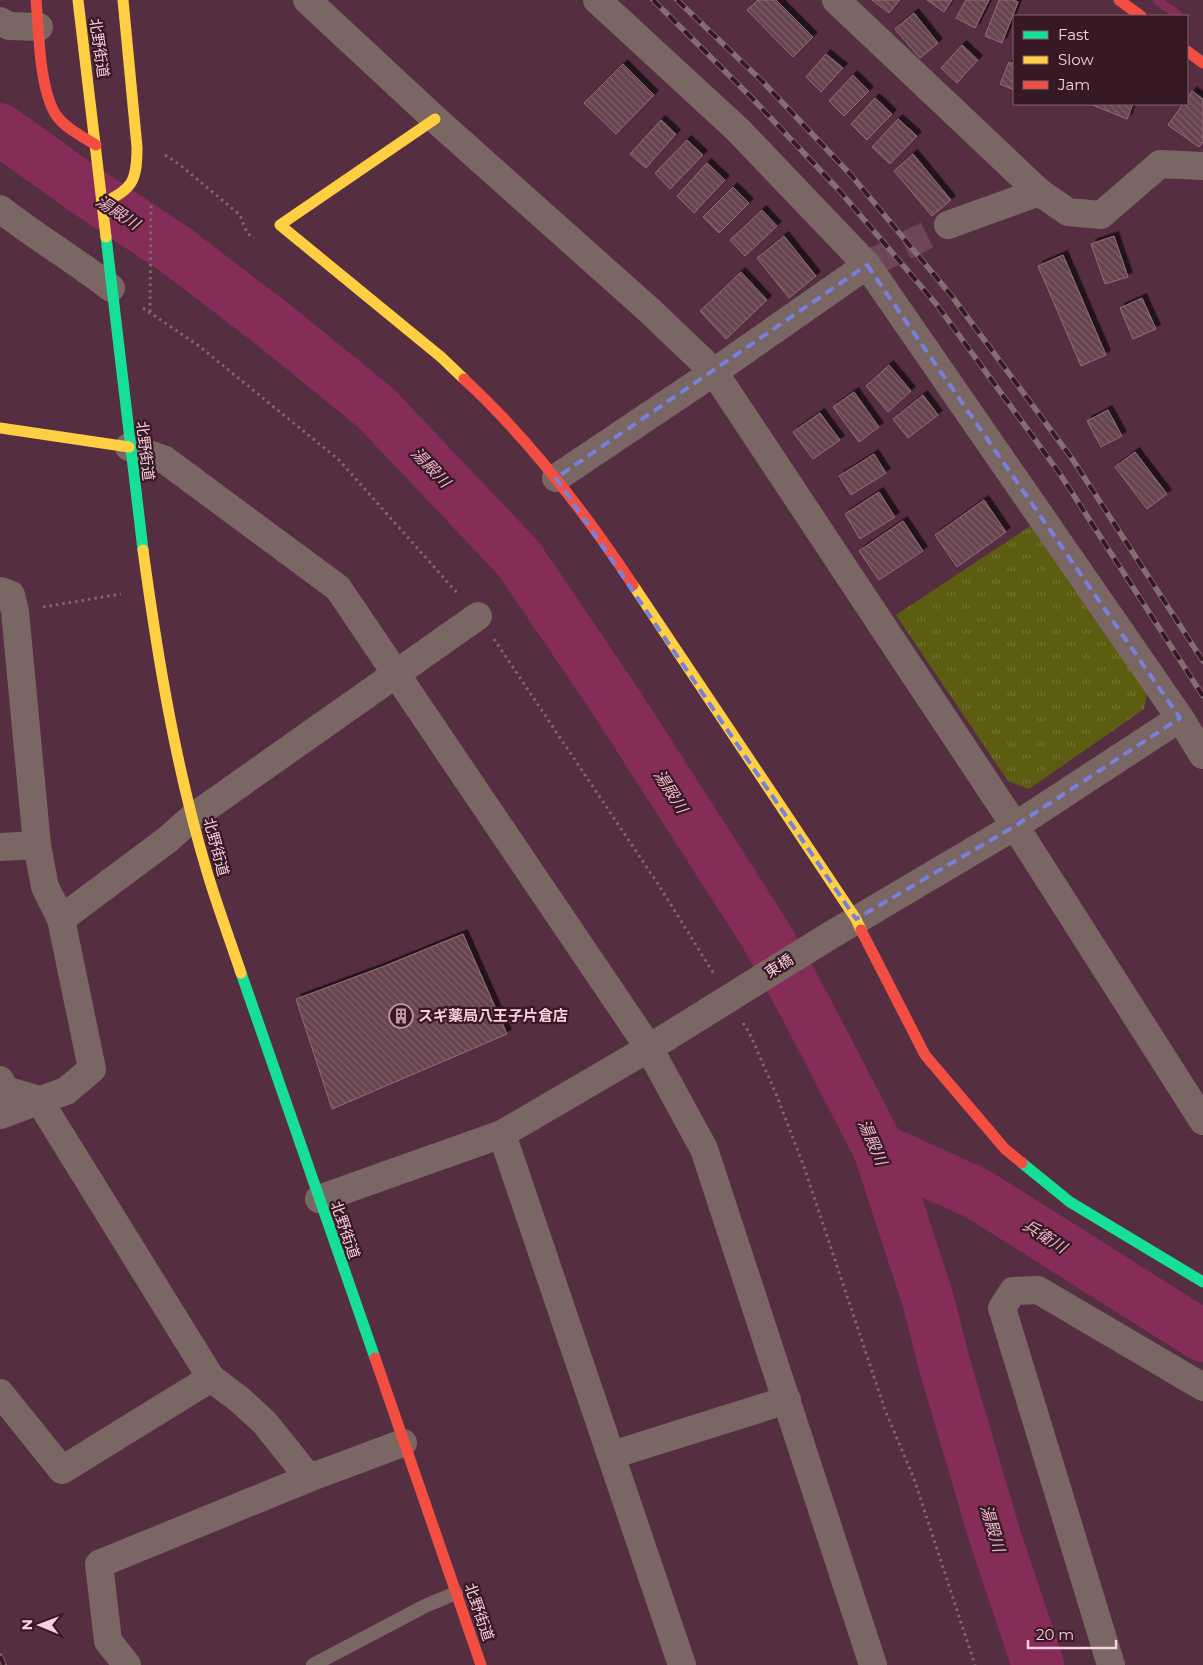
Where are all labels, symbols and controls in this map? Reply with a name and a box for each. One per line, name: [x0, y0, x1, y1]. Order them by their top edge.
legend: [1013, 15, 1188, 105]
street label: 北野街道: [86, 17, 113, 79]
text: Fast: [1058, 25, 1089, 44]
text: Slow: [1058, 50, 1094, 69]
text: Jam: [1057, 75, 1090, 94]
water label: 湯殿川: [92, 191, 145, 235]
street label: 北野街道: [132, 420, 159, 482]
water label: 湯殿川: [407, 443, 456, 493]
water label: 湯殿川: [650, 766, 693, 818]
street label: 北野街道: [200, 815, 233, 878]
street label: 東橋: [761, 950, 796, 982]
building icon: スギ薬局八王子片倉店: [388, 1003, 414, 1029]
place label: スギ薬局八王子片倉店: [418, 1006, 568, 1025]
water label: 湯殿川: [854, 1116, 892, 1170]
street label: 北野街道: [327, 1198, 364, 1261]
water label: 兵衛川: [1019, 1216, 1072, 1258]
water label: 湯殿川: [976, 1502, 1009, 1556]
street label: 北野街道: [461, 1580, 498, 1643]
north arrow: [15, 1600, 65, 1650]
scale bar: [1028, 1618, 1116, 1650]
text: N: [18, 1619, 36, 1631]
text: 20 m: [1036, 1625, 1074, 1644]

